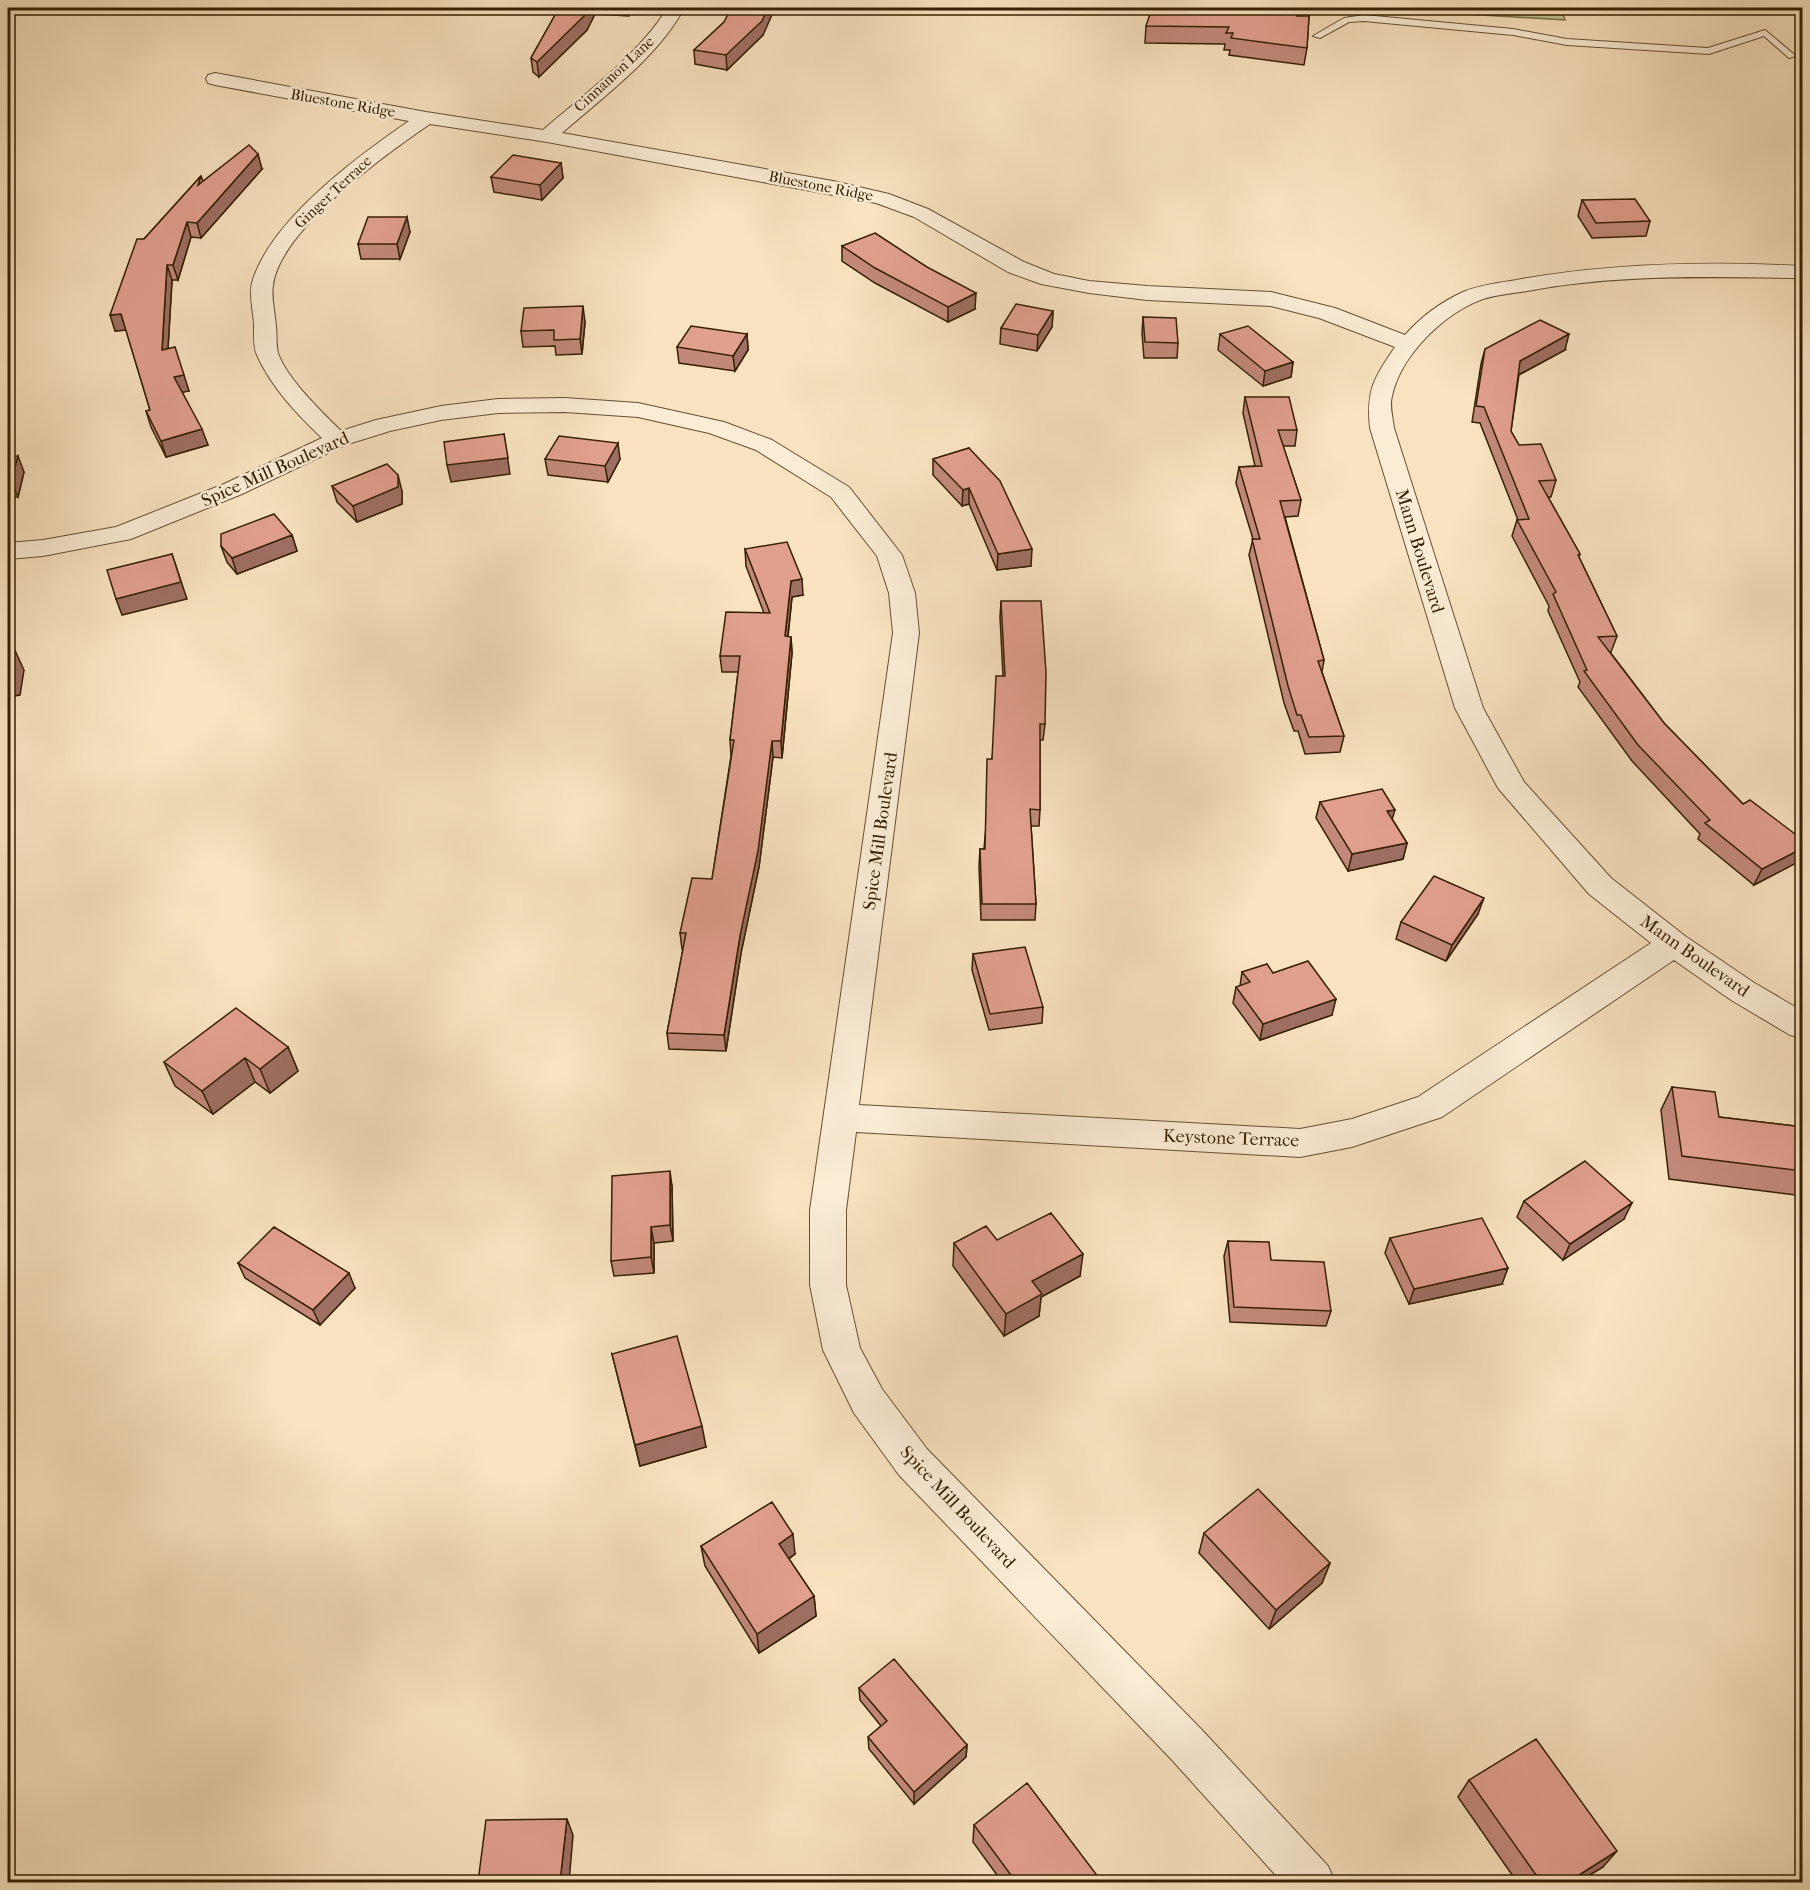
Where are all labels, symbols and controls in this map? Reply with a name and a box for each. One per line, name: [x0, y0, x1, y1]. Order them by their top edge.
street label: Cinnamon Lane: [570, 32, 658, 116]
street label: Bluestone Ridge: [289, 85, 397, 121]
street label: Ginger Terrace: [291, 151, 376, 232]
street label: Bluestone Ridge: [767, 167, 875, 205]
street label: Spice Mill Boulevard: [198, 427, 352, 511]
street label: Mann Boulevard: [1391, 487, 1448, 616]
street label: Spice Mill Boulevard: [859, 751, 902, 911]
street label: Mann Boulevard: [1636, 911, 1753, 1002]
street label: Keystone Terrace: [1163, 1126, 1299, 1151]
street label: Spice Mill Boulevard: [896, 1442, 1020, 1573]

